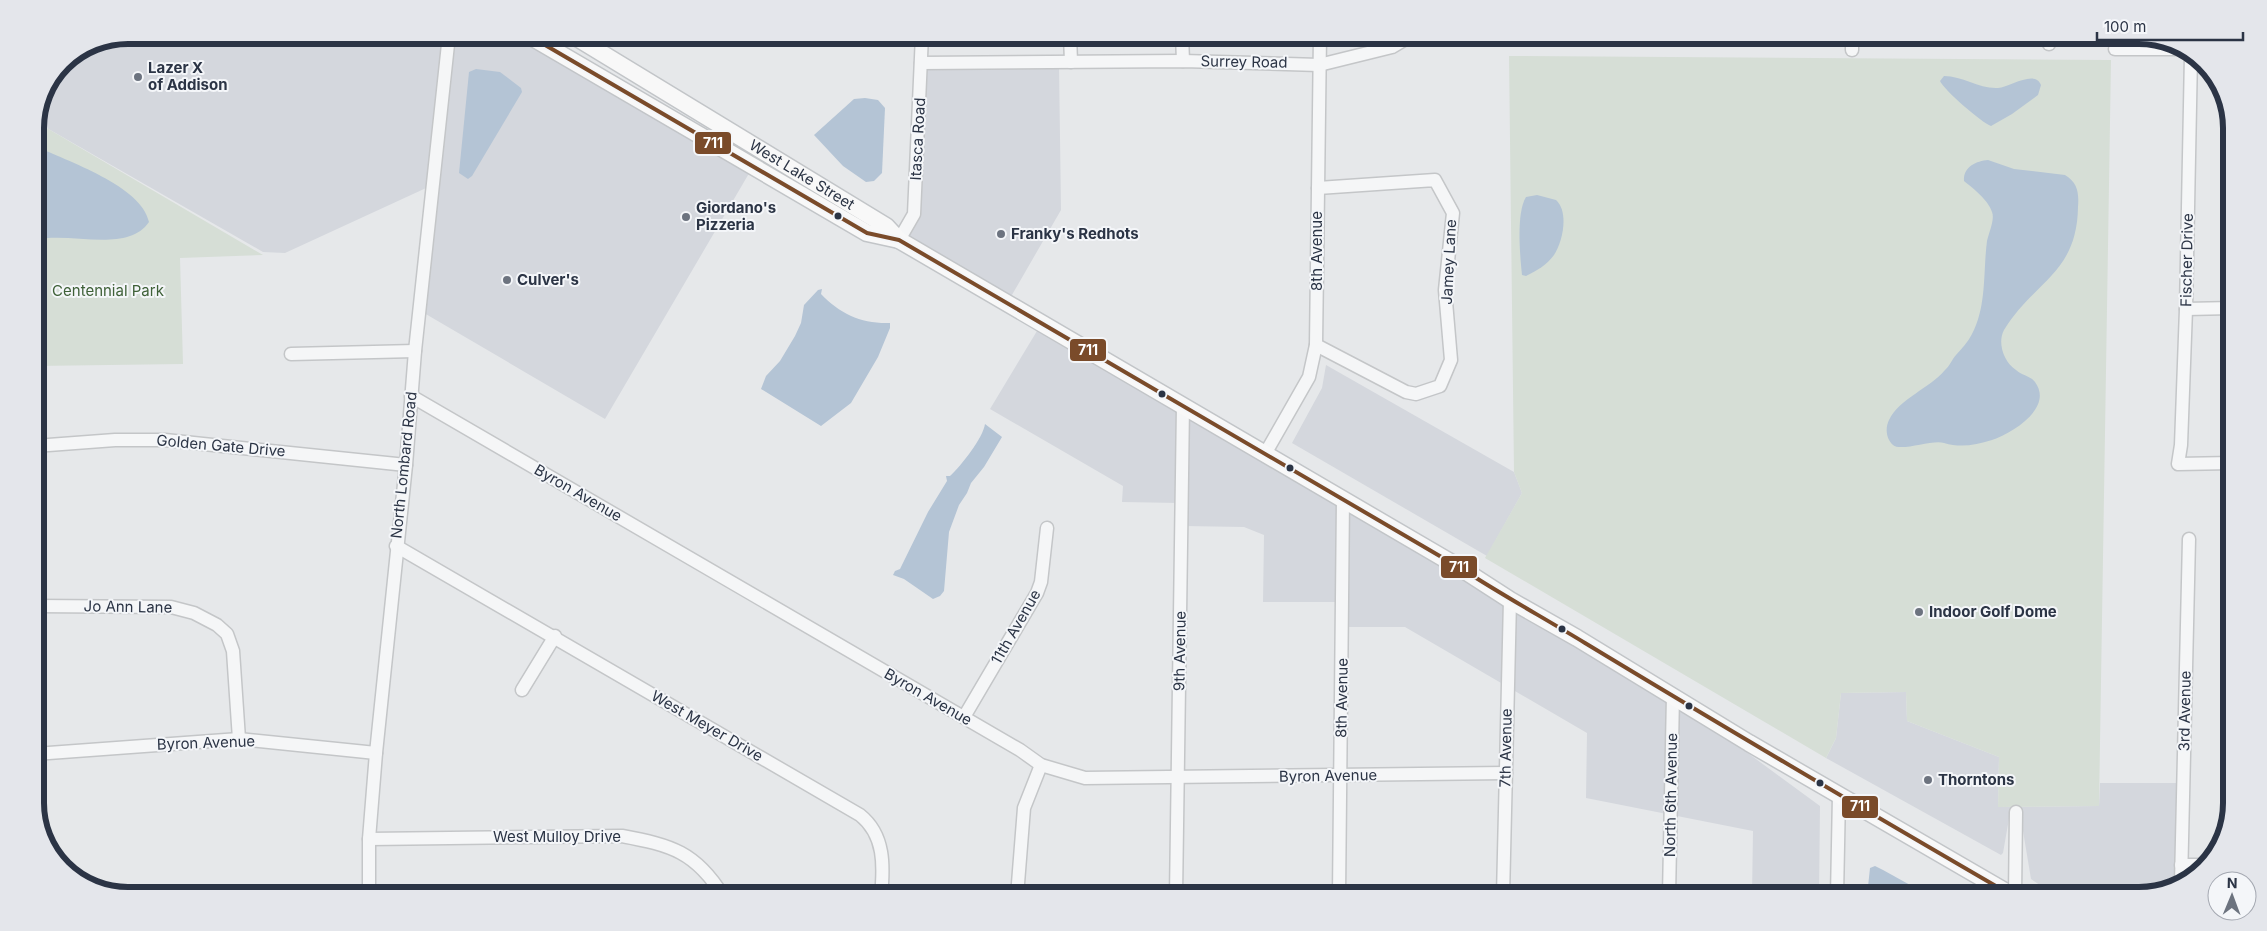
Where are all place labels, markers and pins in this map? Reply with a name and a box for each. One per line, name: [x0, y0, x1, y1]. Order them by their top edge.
place label: Lazer X of Addison: [148, 58, 228, 94]
marker: Lazer X of Addison: [132, 71, 144, 83]
place label: Giordano's Pizzeria: [696, 198, 776, 234]
marker: Giordano's Pizzeria: [680, 211, 692, 223]
unlabelled marker: [833, 211, 843, 221]
place label: Franky's Redhots: [1011, 224, 1139, 243]
marker: Franky's Redhots: [995, 228, 1007, 240]
place label: Culver's: [517, 270, 579, 289]
marker: Culver's: [501, 274, 513, 286]
unlabelled marker: [1157, 389, 1167, 399]
unlabelled marker: [1285, 463, 1295, 473]
place label: Indoor Golf Dome: [1929, 602, 2057, 621]
marker: Indoor Golf Dome: [1913, 606, 1925, 618]
unlabelled marker: [1557, 624, 1567, 634]
unlabelled marker: [1684, 701, 1694, 711]
place label: Thorntons: [1938, 770, 2014, 789]
marker: Thorntons: [1922, 774, 1934, 786]
unlabelled marker: [1815, 778, 1825, 788]

